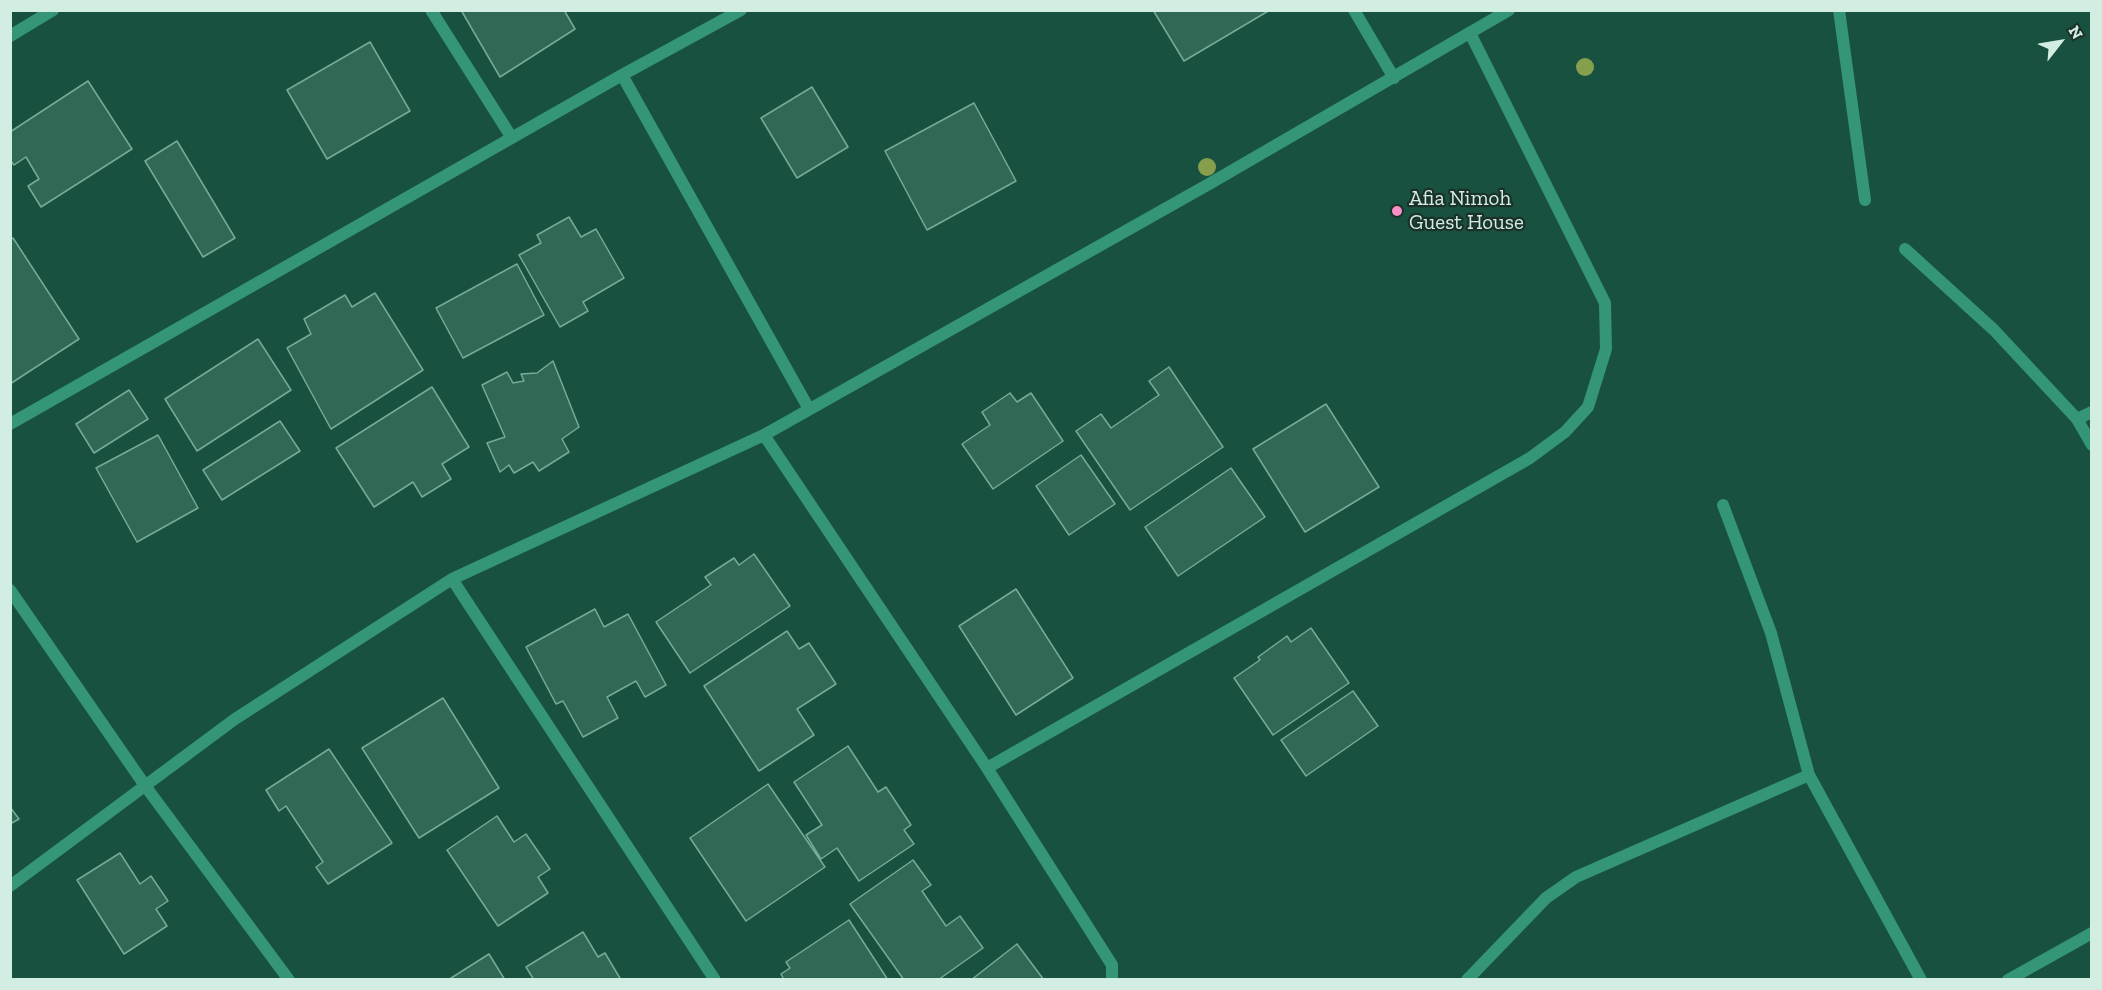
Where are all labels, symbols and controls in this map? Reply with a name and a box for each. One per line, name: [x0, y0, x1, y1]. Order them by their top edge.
north arrow: [2030, 12, 2090, 72]
text: N: [2065, 22, 2087, 43]
place label: Afia Nimoh Guest House: [1409, 186, 1524, 236]
marker: Afia Nimoh Guest House: [1390, 204, 1404, 218]

